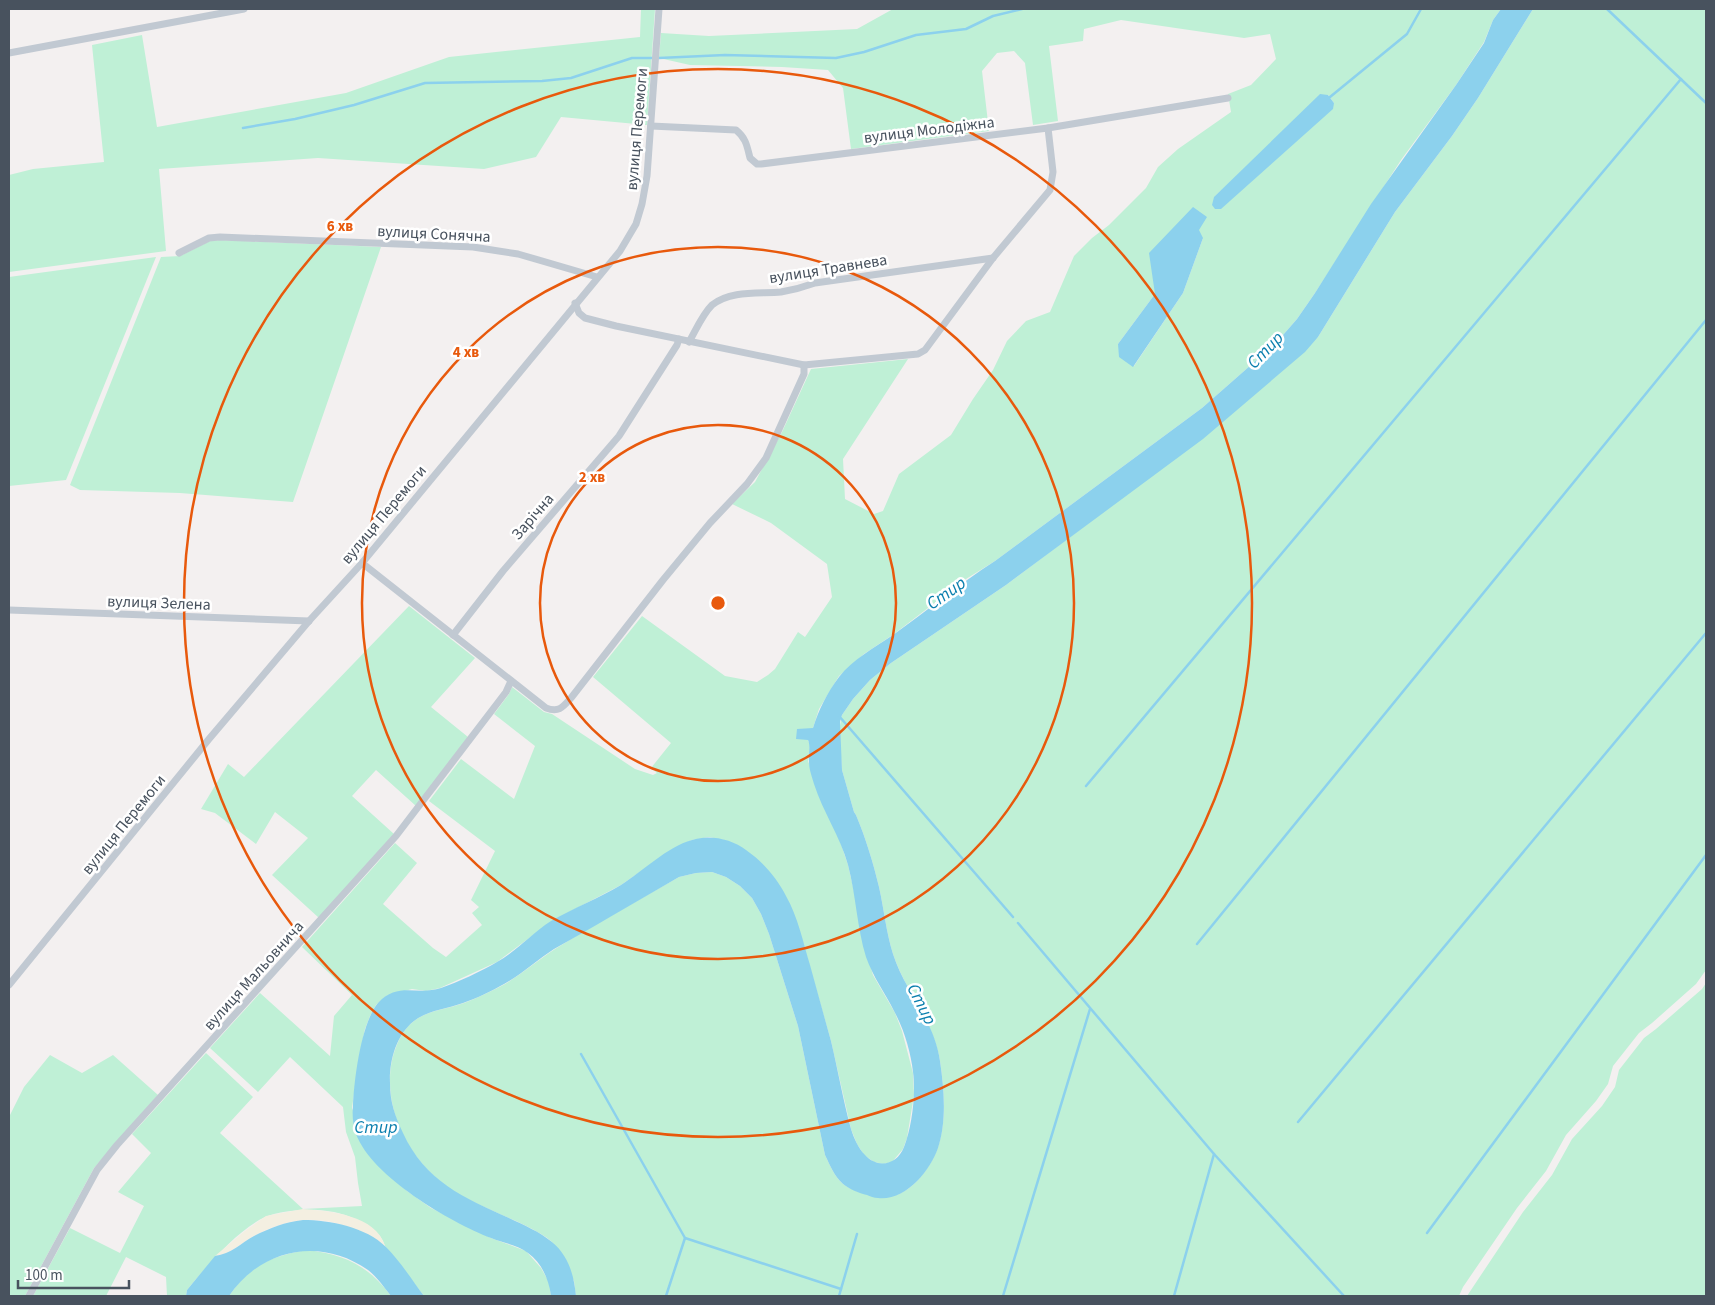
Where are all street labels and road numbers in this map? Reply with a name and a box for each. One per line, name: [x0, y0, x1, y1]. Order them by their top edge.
street label: вулиця Перемоги: [621, 67, 653, 191]
street label: вулиця Молодіжна: [863, 111, 996, 149]
street label: вулиця Сонячна: [377, 220, 491, 248]
street label: вулиця Травнева: [768, 249, 889, 289]
street label: вулиця Перемоги: [336, 461, 432, 569]
street label: Зарічна: [506, 489, 559, 545]
street label: вулиця Зелена: [107, 590, 211, 616]
street label: вулиця Перемоги: [77, 770, 171, 879]
street label: вулиця Мальовнича: [199, 916, 309, 1035]

